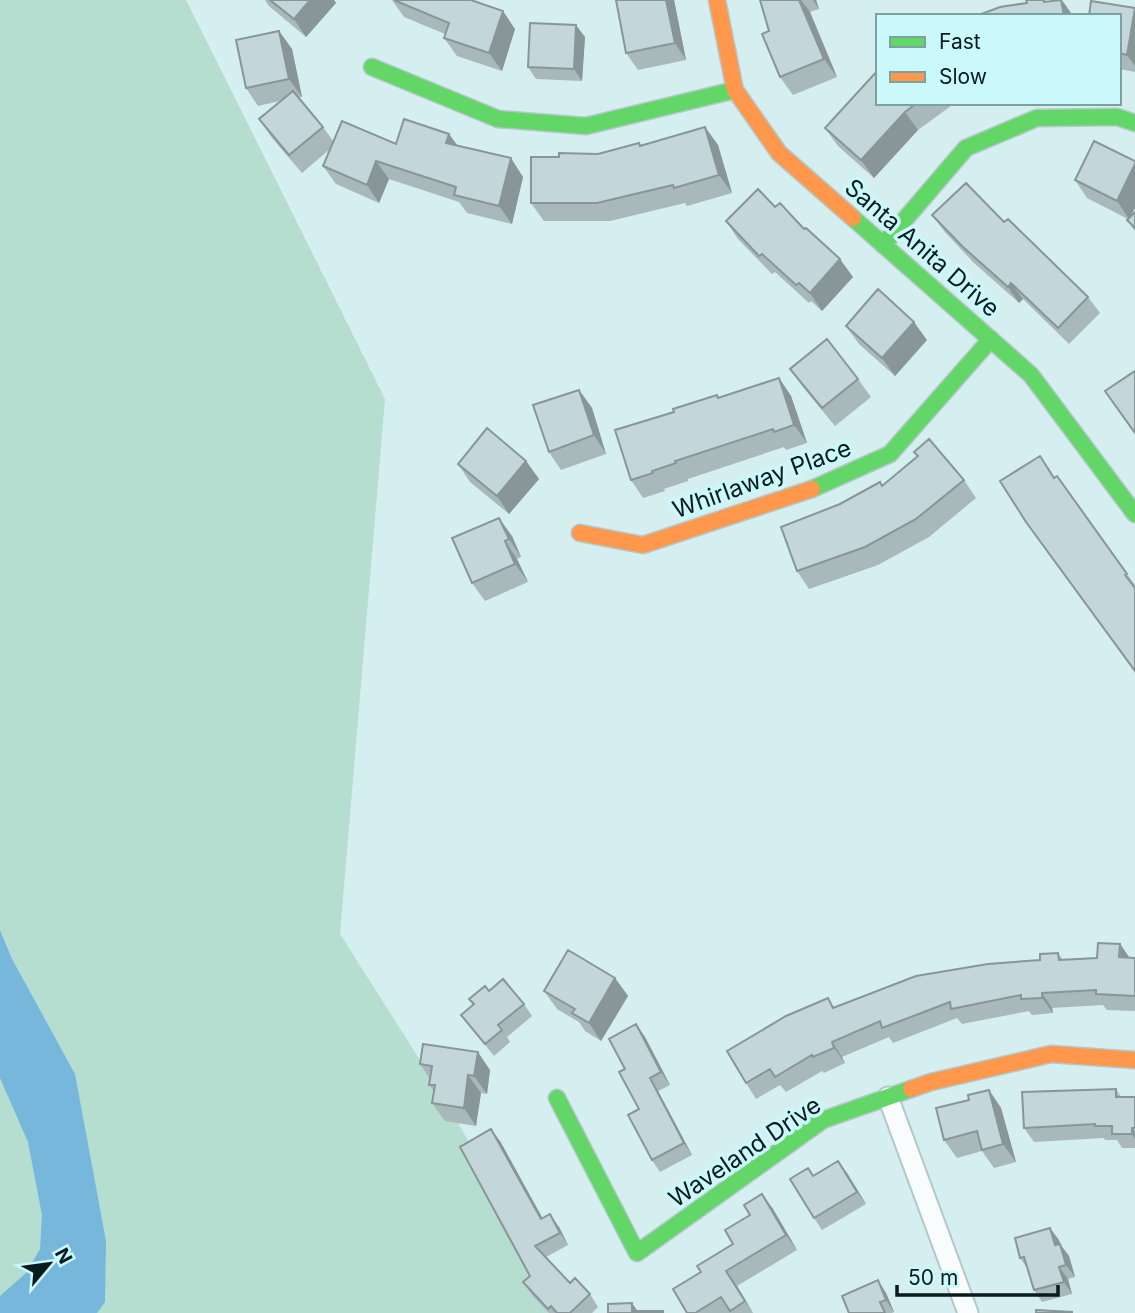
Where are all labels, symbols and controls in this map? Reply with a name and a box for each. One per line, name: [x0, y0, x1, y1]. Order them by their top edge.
legend: [876, 14, 1121, 105]
text: Fast: [939, 29, 981, 54]
text: Slow: [939, 64, 987, 89]
street label: Santa Anita Drive: [839, 173, 1006, 323]
street label: Whirlaway Place: [669, 433, 855, 524]
street label: Waveland Drive: [663, 1090, 826, 1213]
north arrow: [14, 1229, 84, 1299]
text: N: [50, 1244, 77, 1268]
scale bar: [897, 1254, 1058, 1298]
text: 50 m: [908, 1265, 958, 1290]

